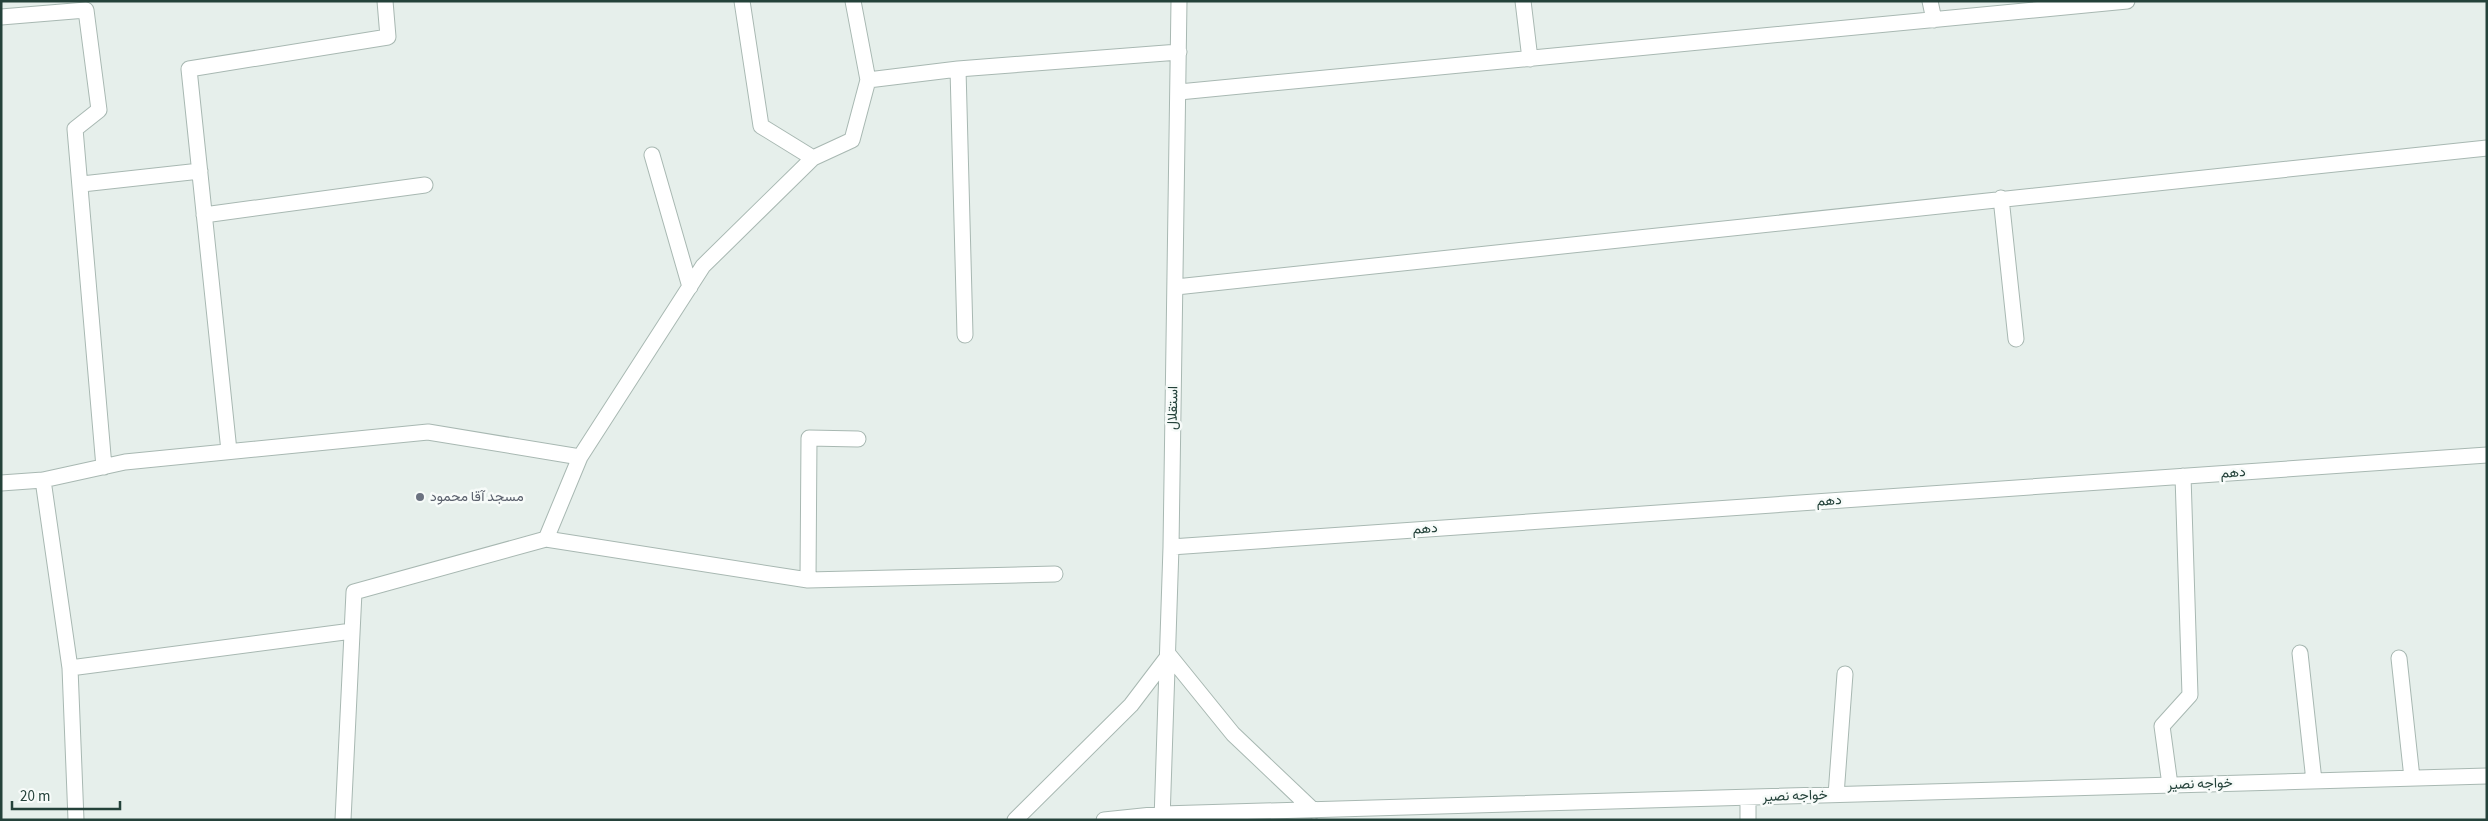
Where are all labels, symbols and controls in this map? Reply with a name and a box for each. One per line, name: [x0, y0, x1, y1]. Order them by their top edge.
street label: استقلال: [1163, 386, 1183, 430]
street label: دهم: [2220, 462, 2247, 484]
place label: مسجد آقا محمود: [430, 487, 524, 507]
street label: دهم: [1816, 490, 1843, 512]
marker: مسجد آقا محمود: [414, 491, 426, 503]
street label: دهم: [1412, 518, 1439, 540]
street label: خواجه نصیر: [2166, 773, 2233, 795]
scale bar: [12, 778, 120, 810]
street label: خواجه نصیر: [1761, 785, 1828, 807]
text: 20 m: [20, 786, 50, 807]

